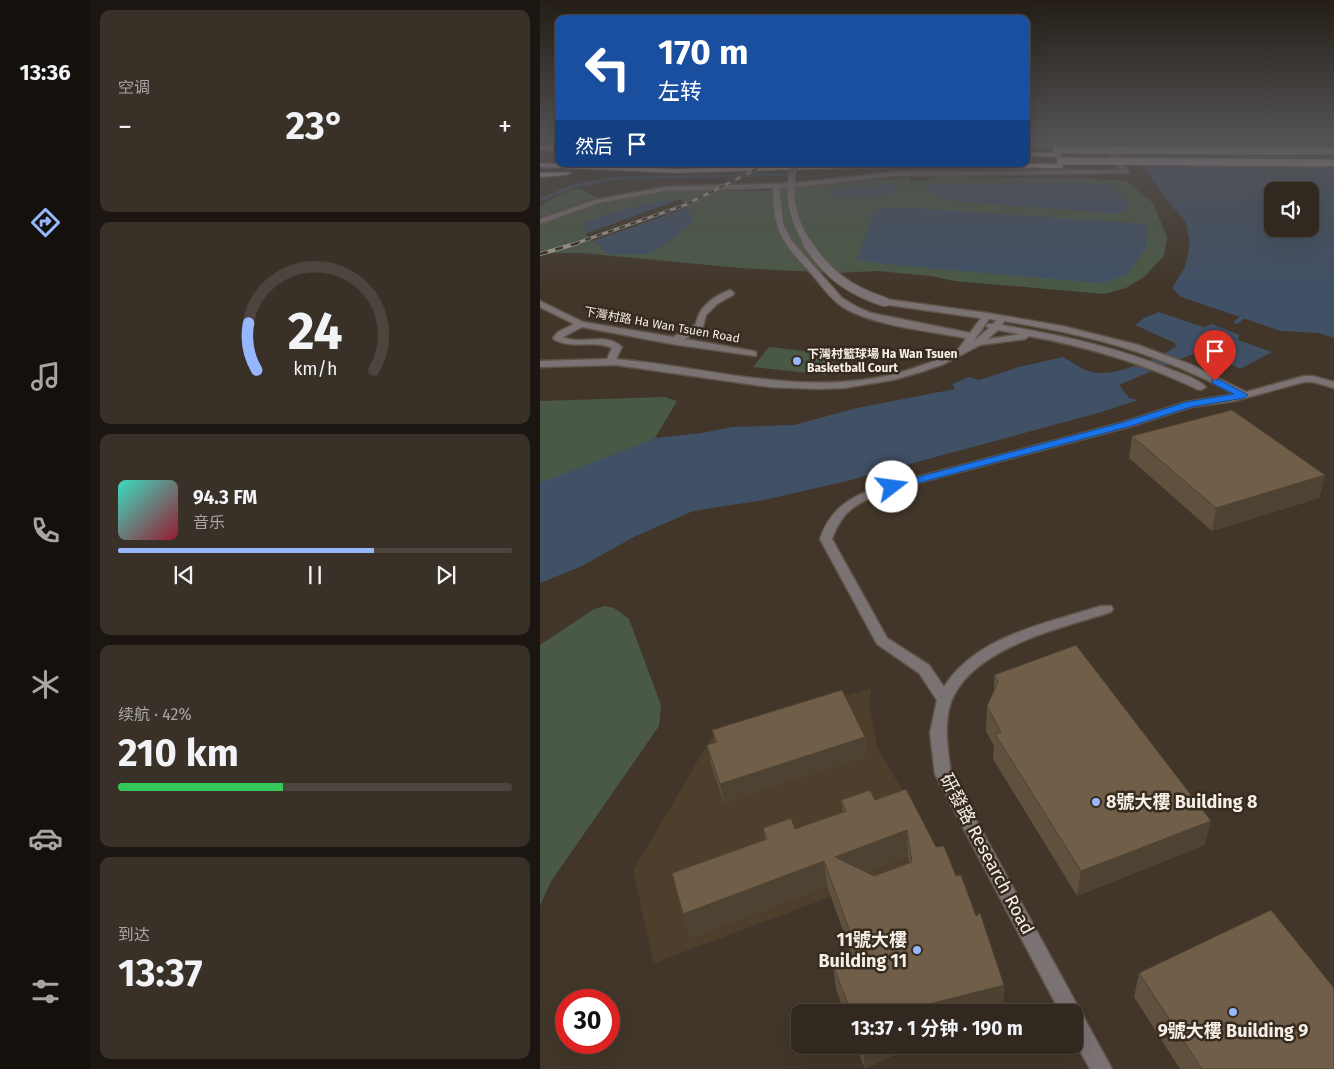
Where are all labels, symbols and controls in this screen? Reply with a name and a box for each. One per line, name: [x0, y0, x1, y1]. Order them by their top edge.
text: 170 m: [658, 31, 749, 73]
icon: left: [575, 35, 640, 100]
text: 13:36: [19, 59, 71, 86]
text: 空调: [118, 78, 150, 97]
text: 左转: [658, 78, 702, 105]
text: 23°: [286, 103, 345, 149]
text: −: [118, 110, 132, 143]
text: +: [498, 110, 512, 143]
icon: arrive: [623, 130, 651, 158]
text: 然后: [575, 135, 613, 158]
map controls: [1264, 182, 1319, 237]
button: sound: [1264, 182, 1319, 237]
icon: directions: [28, 205, 63, 240]
text: 24: [288, 300, 342, 363]
street label: 下灣村路 Ha Wan Tsuen Road: [583, 304, 741, 346]
pin: [1194, 330, 1236, 381]
icon: arrive: [1201, 337, 1229, 365]
place label: 下灣村籃球場 Ha Wan Tsuen Basketball Court: [807, 347, 958, 375]
marker: 下灣村籃球場 Ha Wan Tsuen Basketball Court: [791, 355, 803, 367]
text: km/h: [293, 358, 337, 380]
icon: music: [28, 359, 63, 394]
position arrow: [865, 460, 917, 512]
text: 94.3 FM: [193, 486, 257, 509]
icon: phone: [28, 513, 63, 548]
text: 音乐: [193, 513, 225, 532]
icon: previous: [170, 561, 198, 589]
icon: pause: [301, 561, 329, 589]
icon: next: [432, 561, 460, 589]
icon: climate: [28, 667, 63, 702]
text: 续航 · 42%: [118, 705, 192, 724]
text: 210 km: [118, 730, 239, 776]
street label: 研發路 Research Road: [935, 770, 1039, 938]
place label: 8號大樓 Building 8: [1106, 791, 1257, 813]
marker: 8號大樓 Building 8: [1090, 796, 1102, 808]
icon: car: [28, 821, 63, 856]
text: 到达: [118, 925, 150, 944]
place label: 11號大樓 Building 11: [818, 929, 907, 972]
marker: 11號大樓 Building 11: [911, 944, 923, 956]
text: 13:37: [118, 950, 202, 996]
icon: filters: [28, 974, 63, 1009]
speed limit sign: 30: [555, 989, 620, 1054]
marker: 9號大樓 Building 9: [1227, 1006, 1239, 1018]
text: 13:37 · 1 分钟 · 190 m: [851, 1017, 1023, 1040]
place label: 9號大樓 Building 9: [1158, 1020, 1308, 1042]

